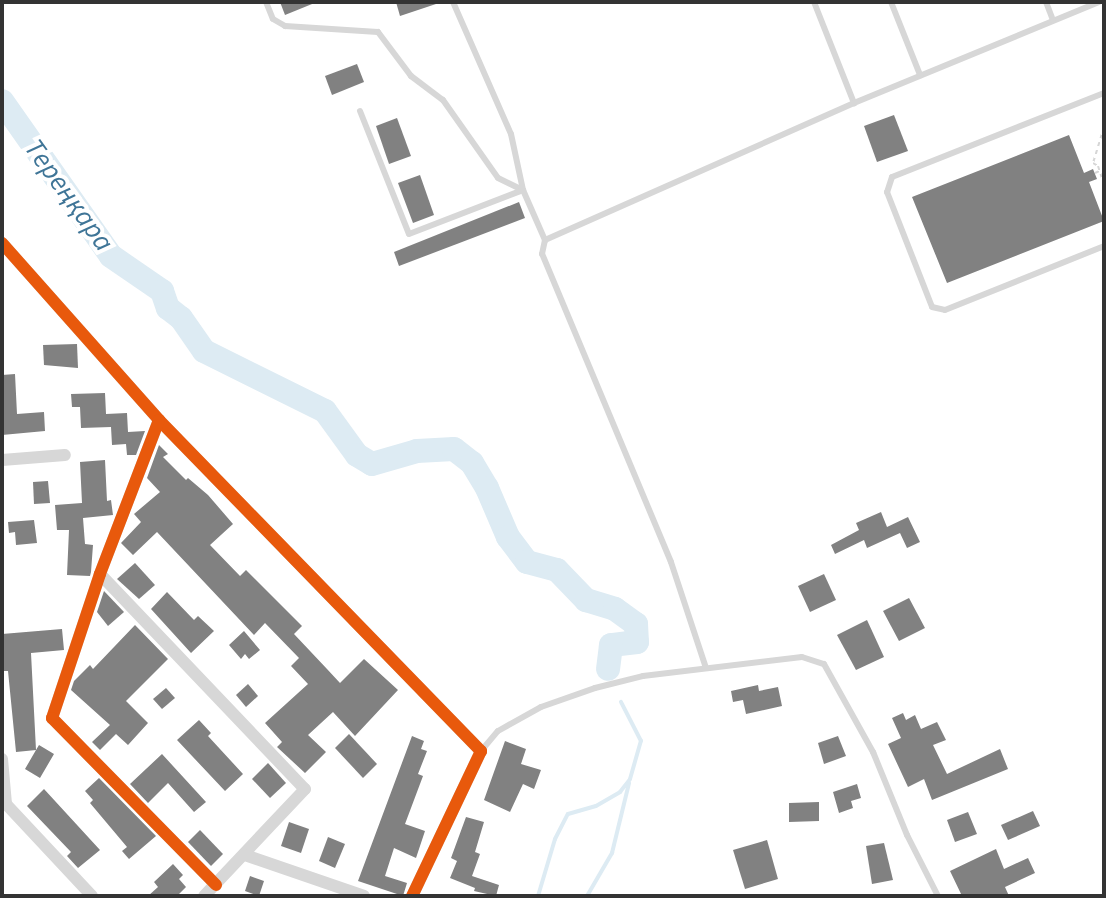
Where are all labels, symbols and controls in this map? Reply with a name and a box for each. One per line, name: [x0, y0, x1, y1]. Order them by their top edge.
water label: Тереңқара: [17, 132, 121, 258]

